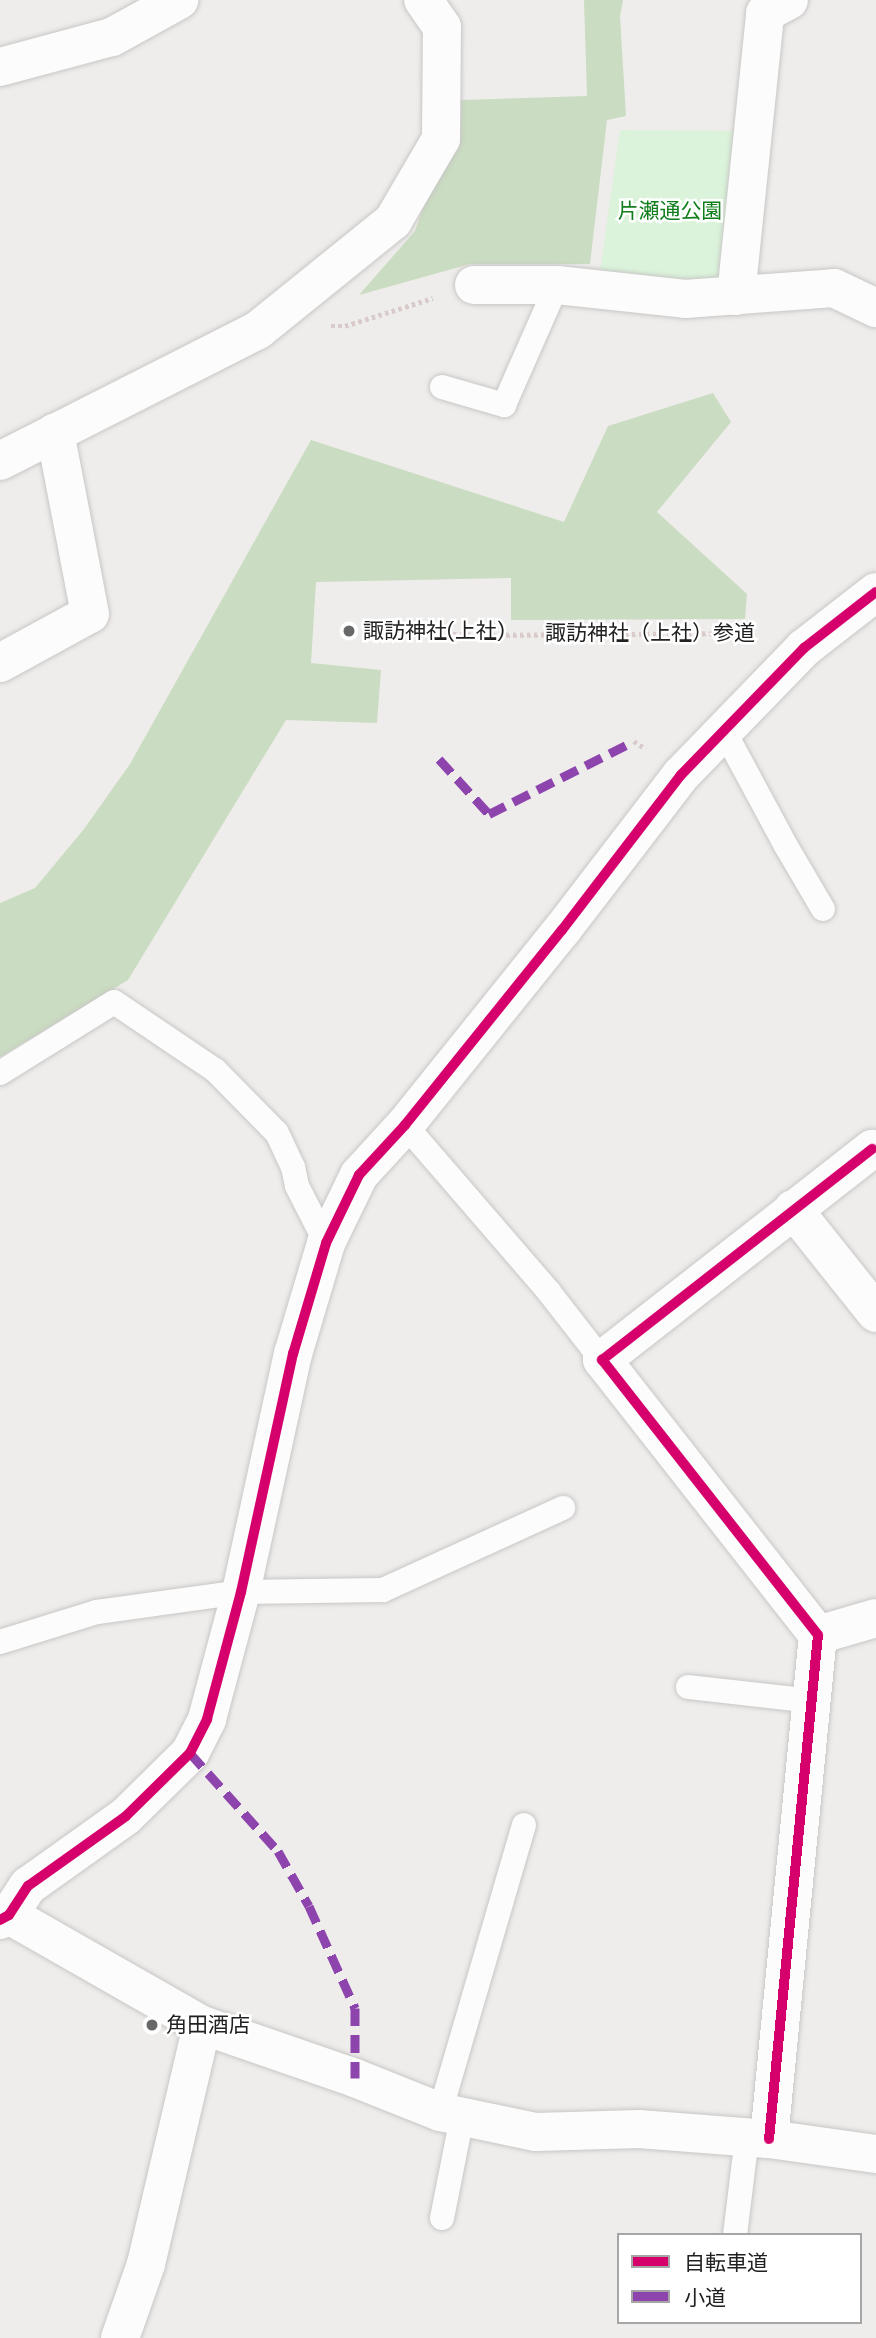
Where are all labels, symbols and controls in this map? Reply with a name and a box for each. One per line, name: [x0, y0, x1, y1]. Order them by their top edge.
park label: 片瀬通公園: [618, 198, 722, 224]
place label: 諏訪神社(上社): [363, 618, 505, 644]
street label: 諏訪神社（上社）参道: [545, 620, 755, 646]
marker: 諏訪神社(上社): [341, 623, 357, 639]
place label: 角田酒店: [166, 2012, 250, 2038]
marker: 角田酒店: [144, 2017, 160, 2033]
legend: [617, 2233, 862, 2324]
text: 自転車道: [684, 2249, 768, 2277]
text: 小道: [684, 2284, 726, 2312]

